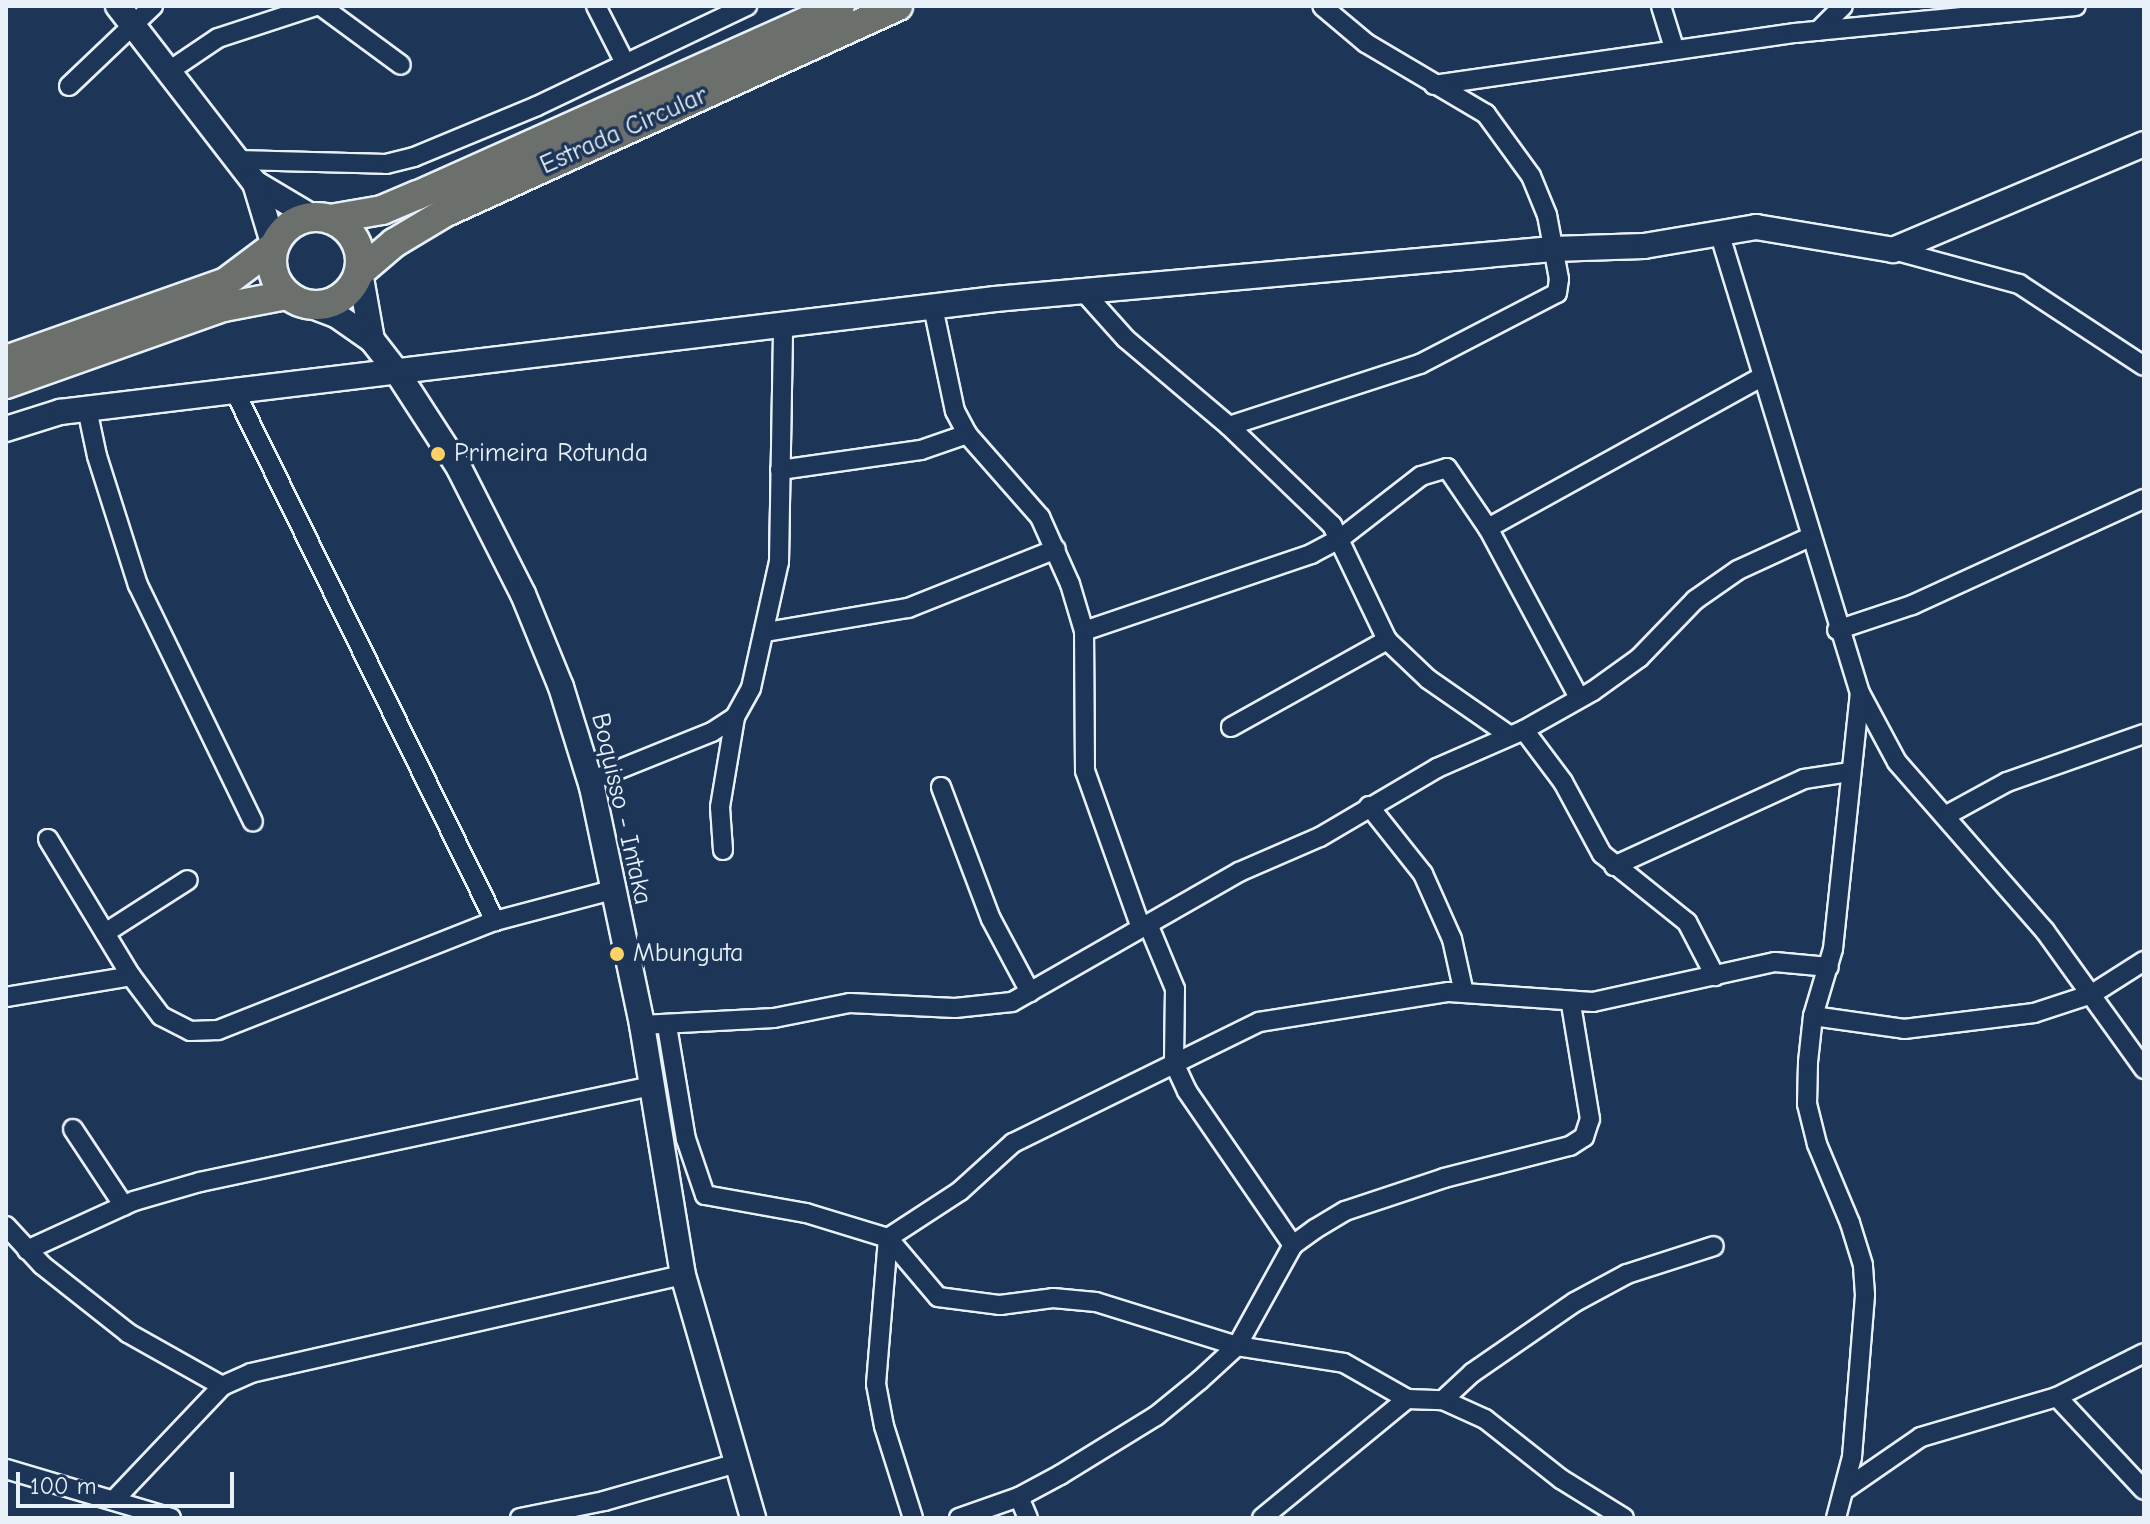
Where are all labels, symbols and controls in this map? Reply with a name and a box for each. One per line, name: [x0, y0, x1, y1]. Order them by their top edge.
street label: Estrada Circular: [536, 80, 712, 182]
place label: Primeira Rotunda: [454, 438, 648, 470]
marker: Primeira Rotunda: [429, 445, 447, 463]
street label: Boquisso - Intaka: [584, 710, 658, 908]
place label: Mbunguta: [633, 938, 744, 970]
marker: Mbunguta: [608, 945, 626, 963]
scale bar: [20, 1456, 238, 1506]
text: 100 m: [30, 1472, 97, 1500]

